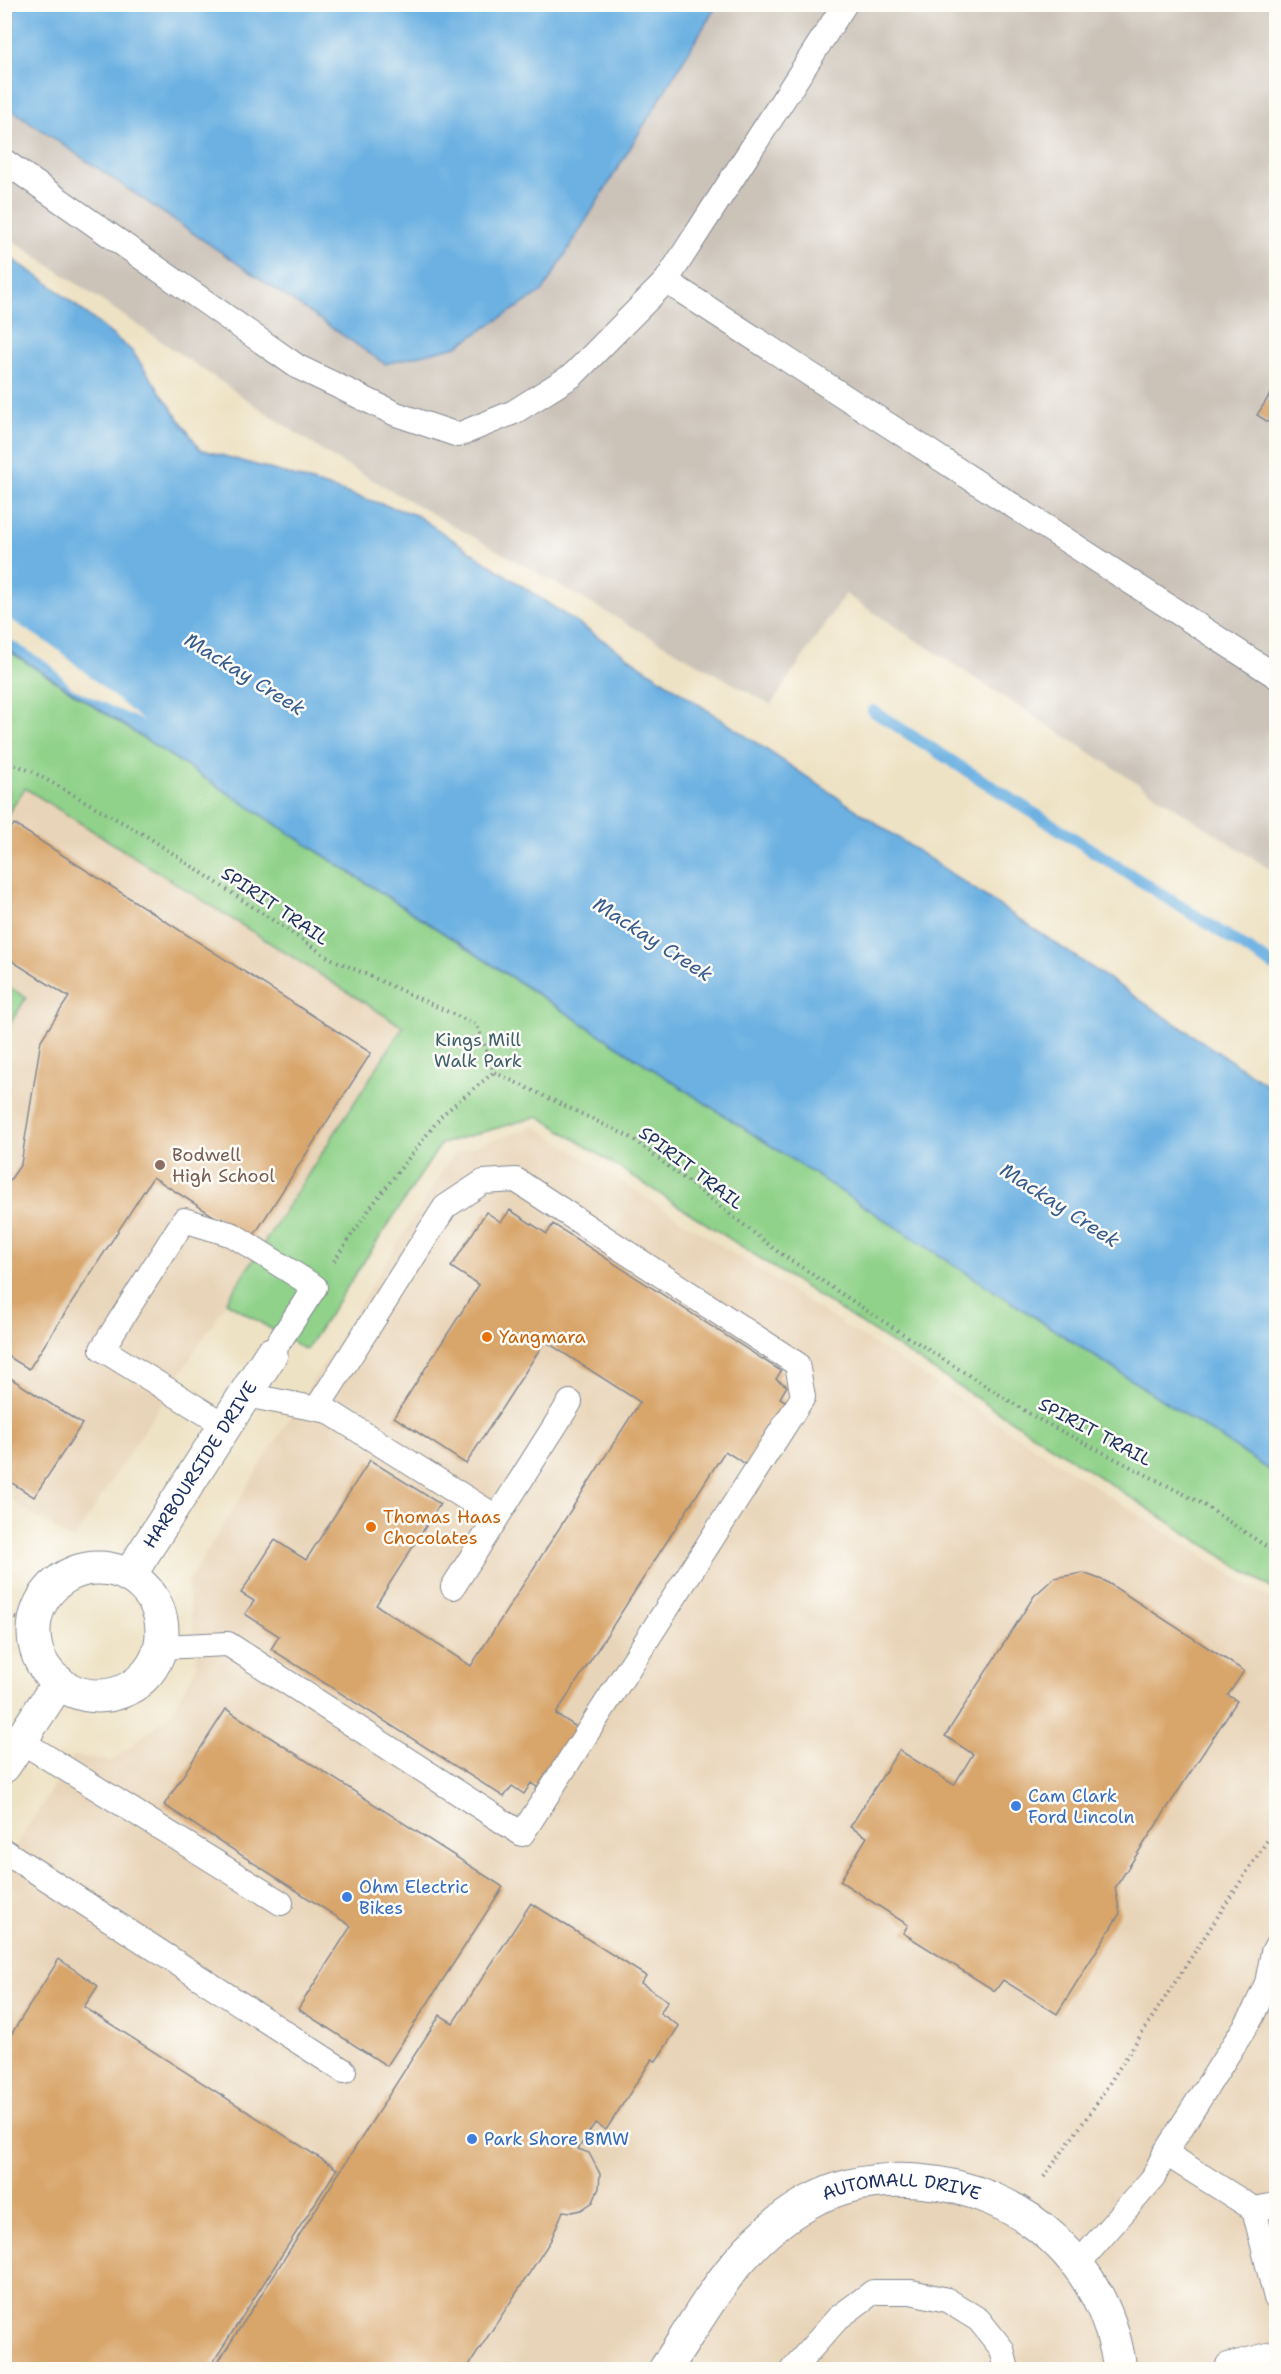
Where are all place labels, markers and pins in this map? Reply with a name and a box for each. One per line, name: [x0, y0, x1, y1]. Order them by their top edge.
place label: Bodwell High School: [172, 1143, 275, 1188]
marker: Bodwell High School: [153, 1158, 167, 1172]
place label: Yangmara: [499, 1325, 586, 1349]
marker: Yangmara: [480, 1330, 494, 1344]
place label: Thomas Haas Chocolates: [383, 1505, 501, 1550]
marker: Thomas Haas Chocolates: [364, 1520, 378, 1534]
place label: Cam Clark Ford Lincoln: [1028, 1784, 1134, 1829]
marker: Cam Clark Ford Lincoln: [1009, 1799, 1023, 1813]
place label: Ohm Electric Bikes: [359, 1875, 469, 1920]
marker: Ohm Electric Bikes: [340, 1890, 354, 1904]
place label: Park Shore BMW: [484, 2127, 629, 2151]
marker: Park Shore BMW: [465, 2132, 479, 2146]

